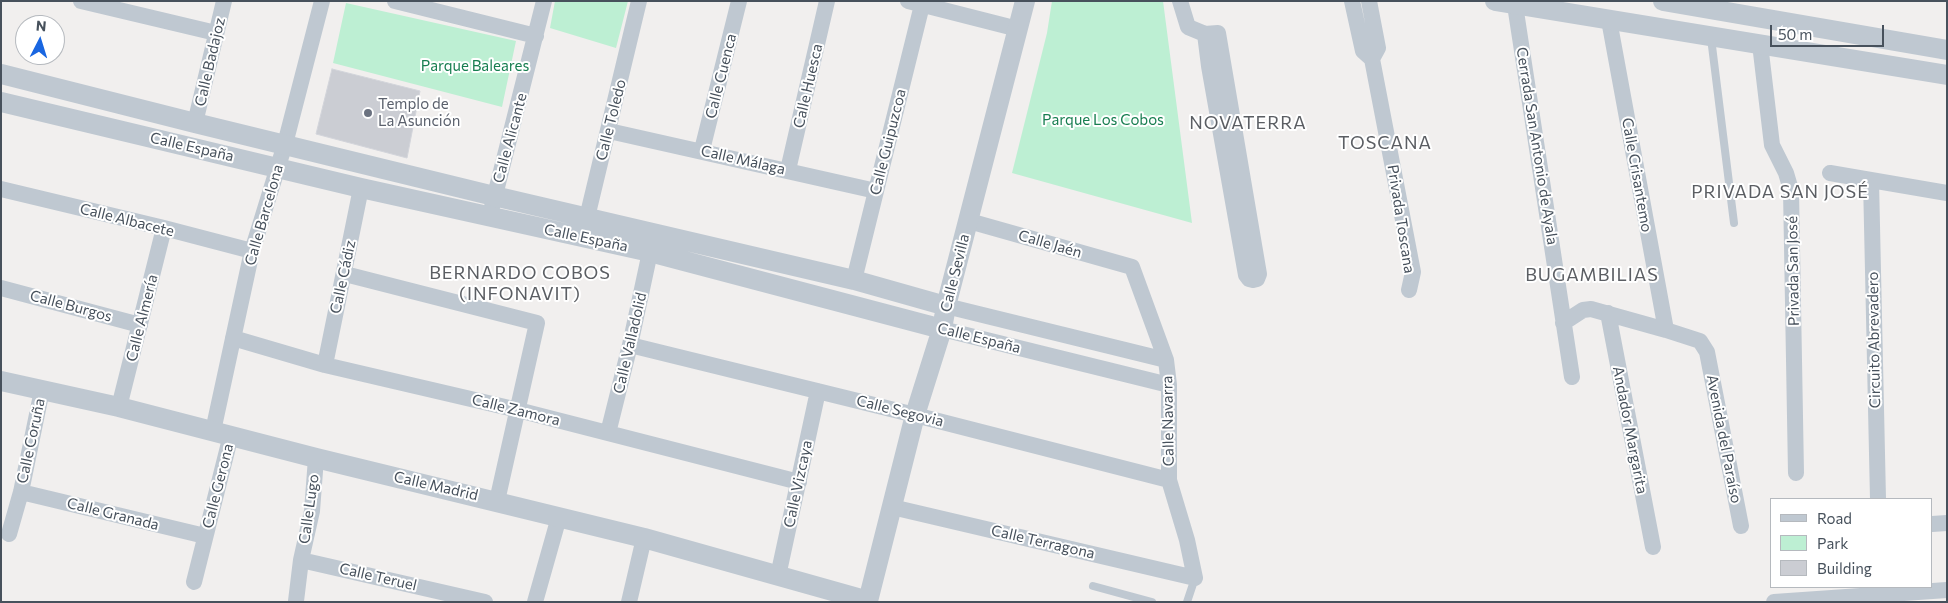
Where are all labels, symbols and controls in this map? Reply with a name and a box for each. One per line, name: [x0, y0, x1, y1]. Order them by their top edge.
north arrow: [15, 15, 65, 65]
scale bar: [1773, 15, 1887, 47]
street label: Calle Badajoz: [191, 16, 229, 108]
text: N: [35, 17, 47, 34]
text: 50 m: [1778, 25, 1812, 43]
street label: Calle Cuenca: [702, 32, 740, 120]
street label: Calle Huesca: [790, 42, 826, 130]
street label: Cerrada San Antonio de Ayala: [1512, 46, 1562, 246]
park label: Parque Baleares: [421, 57, 529, 75]
street label: Calle Toledo: [592, 77, 630, 163]
street label: Calle Guipuzcoa: [866, 87, 910, 197]
street label: Calle Alicante: [489, 91, 531, 185]
place label: Templo de La Asunción: [378, 95, 460, 130]
marker: Templo de La Asunción: [362, 107, 374, 119]
park label: Parque Los Cobos: [1042, 111, 1164, 129]
district label: NOVATERRA: [1188, 112, 1308, 134]
street label: Calle Crisantemo: [1618, 116, 1656, 234]
street label: Calle España: [148, 129, 236, 165]
district label: TOSCANA: [1337, 132, 1433, 154]
street label: Calle Málaga: [699, 142, 787, 178]
street label: Calle Barcelona: [241, 162, 287, 268]
street label: Privada Toscana: [1384, 163, 1418, 275]
district label: PRIVADA SAN JOSÉ: [1689, 181, 1871, 203]
street label: Calle Albacete: [78, 200, 176, 240]
street label: Privada San José: [1783, 216, 1803, 326]
street label: Calle España: [542, 220, 630, 256]
street label: Calle Jaén: [1016, 226, 1084, 262]
street label: Calle Sevilla: [937, 232, 973, 314]
street label: Calle Cádiz: [326, 239, 360, 315]
district label: BERNARDO COBOS (INFONAVIT): [427, 262, 613, 304]
district label: BUGAMBILIAS: [1524, 264, 1660, 286]
street label: Circuito Abrevadero: [1864, 271, 1884, 409]
street label: Calle Almería: [122, 272, 162, 364]
street label: Calle Burgos: [28, 286, 114, 326]
street label: Calle Valladolid: [610, 291, 650, 395]
street label: Calle España: [935, 319, 1023, 357]
street label: Andador Margarita: [1609, 365, 1651, 495]
street label: Avenida del Paraíso: [1703, 373, 1745, 505]
street label: Calle Navarra: [1158, 376, 1178, 466]
street label: Calle Zamora: [470, 390, 562, 430]
street label: Calle Segovia: [854, 391, 946, 431]
street label: Calle Coruña: [13, 397, 49, 485]
street label: Calle Vizcaya: [780, 439, 816, 529]
street label: Calle Gerona: [199, 442, 237, 530]
street label: Calle Madrid: [392, 468, 480, 504]
street label: Calle Lugo: [295, 473, 323, 545]
street label: Calle Granada: [65, 494, 161, 534]
legend: [1770, 498, 1933, 588]
text: Road: [1817, 509, 1852, 527]
street label: Calle Terragona: [989, 521, 1097, 563]
text: Park: [1817, 534, 1848, 552]
street label: Calle Teruel: [337, 559, 419, 595]
text: Building: [1817, 559, 1872, 577]

